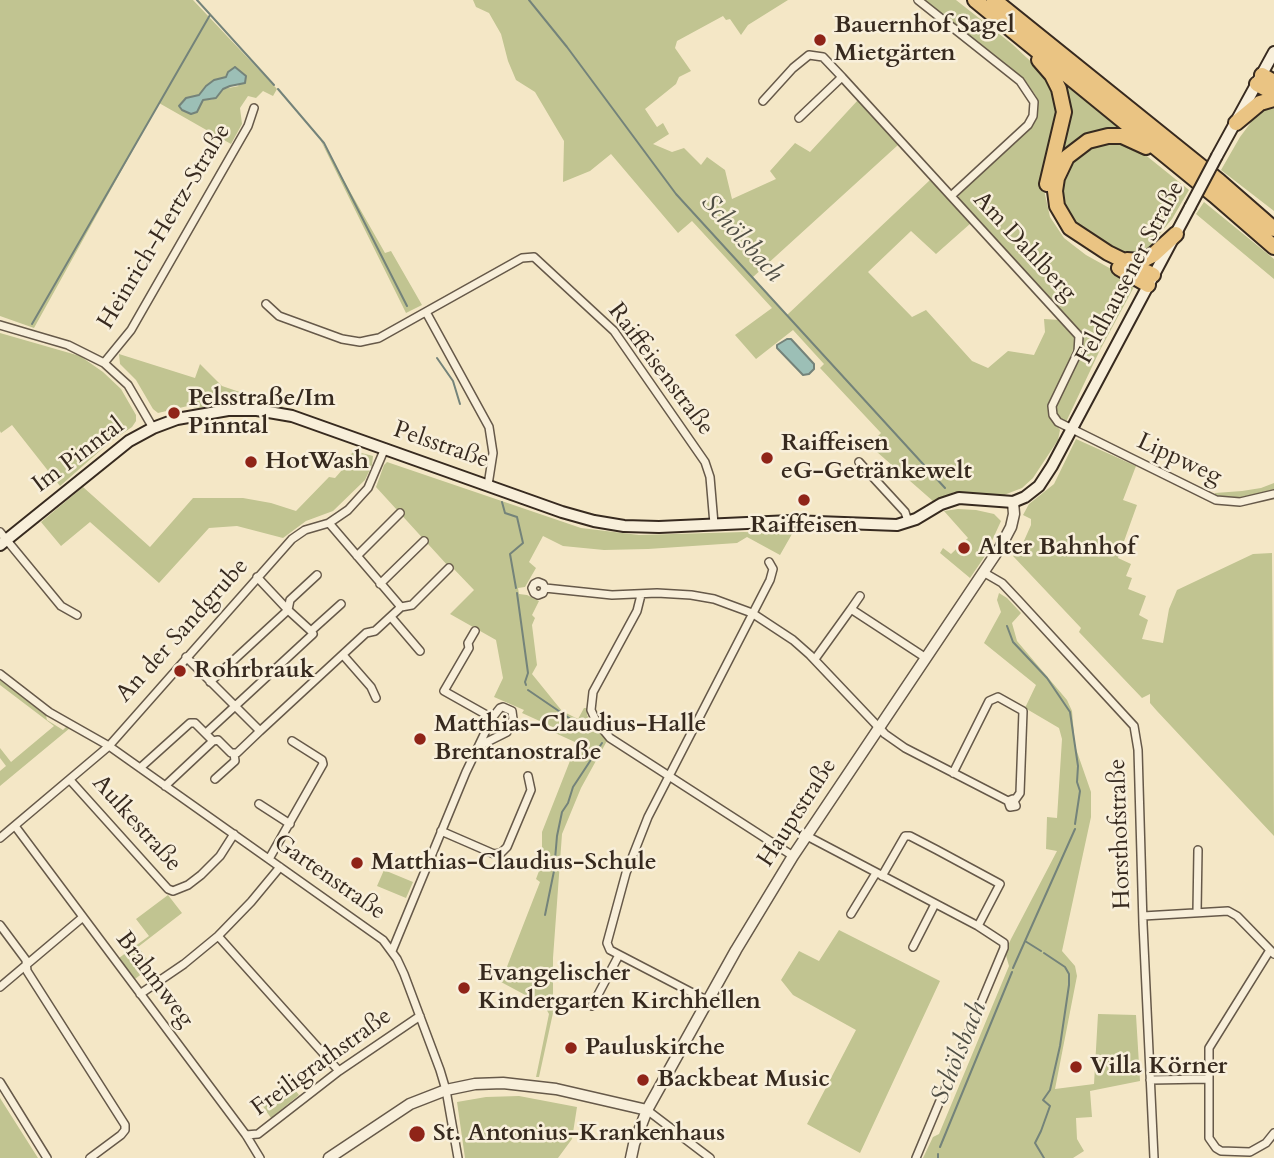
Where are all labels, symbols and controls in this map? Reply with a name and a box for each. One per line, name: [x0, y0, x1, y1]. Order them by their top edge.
place label: Bauernhof Sagel Mietgärten: [834, 12, 1015, 68]
marker: Bauernhof Sagel Mietgärten: [812, 32, 828, 48]
street label: Heinrich-Hertz-Straße: [92, 119, 238, 335]
street label: Feldhausener Straße: [1071, 177, 1191, 369]
street label: Am Dahlberg: [966, 186, 1082, 308]
water label: Schölsbach: [693, 189, 789, 289]
street label: Raiffeisenstraße: [601, 298, 719, 442]
place label: Pelsstraße/Im Pinntal: [188, 385, 335, 441]
marker: Pelsstraße/Im Pinntal: [166, 405, 182, 421]
street label: Im Pinntal: [28, 412, 130, 500]
street label: Pelsstraße: [389, 416, 493, 476]
street label: Lippweg: [1132, 428, 1226, 492]
place label: Raiffeisen eG-Getränkewelt: [781, 430, 972, 486]
place label: HotWash: [265, 448, 369, 476]
marker: Raiffeisen eG-Getränkewelt: [759, 450, 775, 466]
marker: HotWash: [243, 454, 259, 470]
marker: Raiffeisen: [796, 492, 812, 508]
place label: Raiffeisen: [750, 512, 858, 540]
place label: Alter Bahnhof: [978, 534, 1135, 562]
marker: Alter Bahnhof: [956, 540, 972, 556]
street label: An der Sandgrube: [111, 553, 255, 709]
place label: Rohrbrauk: [194, 657, 315, 685]
marker: Rohrbrauk: [172, 663, 188, 679]
place label: Matthias-Claudius-Halle Brentanostraße: [434, 711, 706, 767]
marker: Matthias-Claudius-Halle Brentanostraße: [412, 731, 428, 747]
street label: Hauptstraße: [752, 753, 844, 873]
street label: Horsthofstraße: [1104, 758, 1138, 910]
street label: Aulkestraße: [85, 770, 187, 878]
street label: Gartenstraße: [267, 829, 391, 927]
place label: Matthias-Claudius-Schule: [371, 849, 657, 877]
marker: Matthias-Claudius-Schule: [349, 855, 365, 871]
street label: Brahmweg: [109, 926, 199, 1034]
place label: Evangelischer Kindergarten Kirchhellen: [478, 960, 761, 1016]
marker: Evangelischer Kindergarten Kirchhellen: [456, 980, 472, 996]
water label: Schölsbach: [925, 997, 995, 1109]
street label: Freiligrathstraße: [246, 1003, 398, 1123]
place label: Pauluskirche: [585, 1034, 725, 1062]
marker: Pauluskirche: [563, 1040, 579, 1056]
place label: Villa Körner: [1090, 1053, 1227, 1081]
marker: Villa Körner: [1068, 1059, 1084, 1075]
place label: Backbeat Music: [657, 1066, 830, 1094]
marker: Backbeat Music: [635, 1072, 651, 1088]
place label: St. Antonius-Krankenhaus: [433, 1120, 725, 1148]
marker: St. Antonius-Krankenhaus: [407, 1124, 427, 1144]

